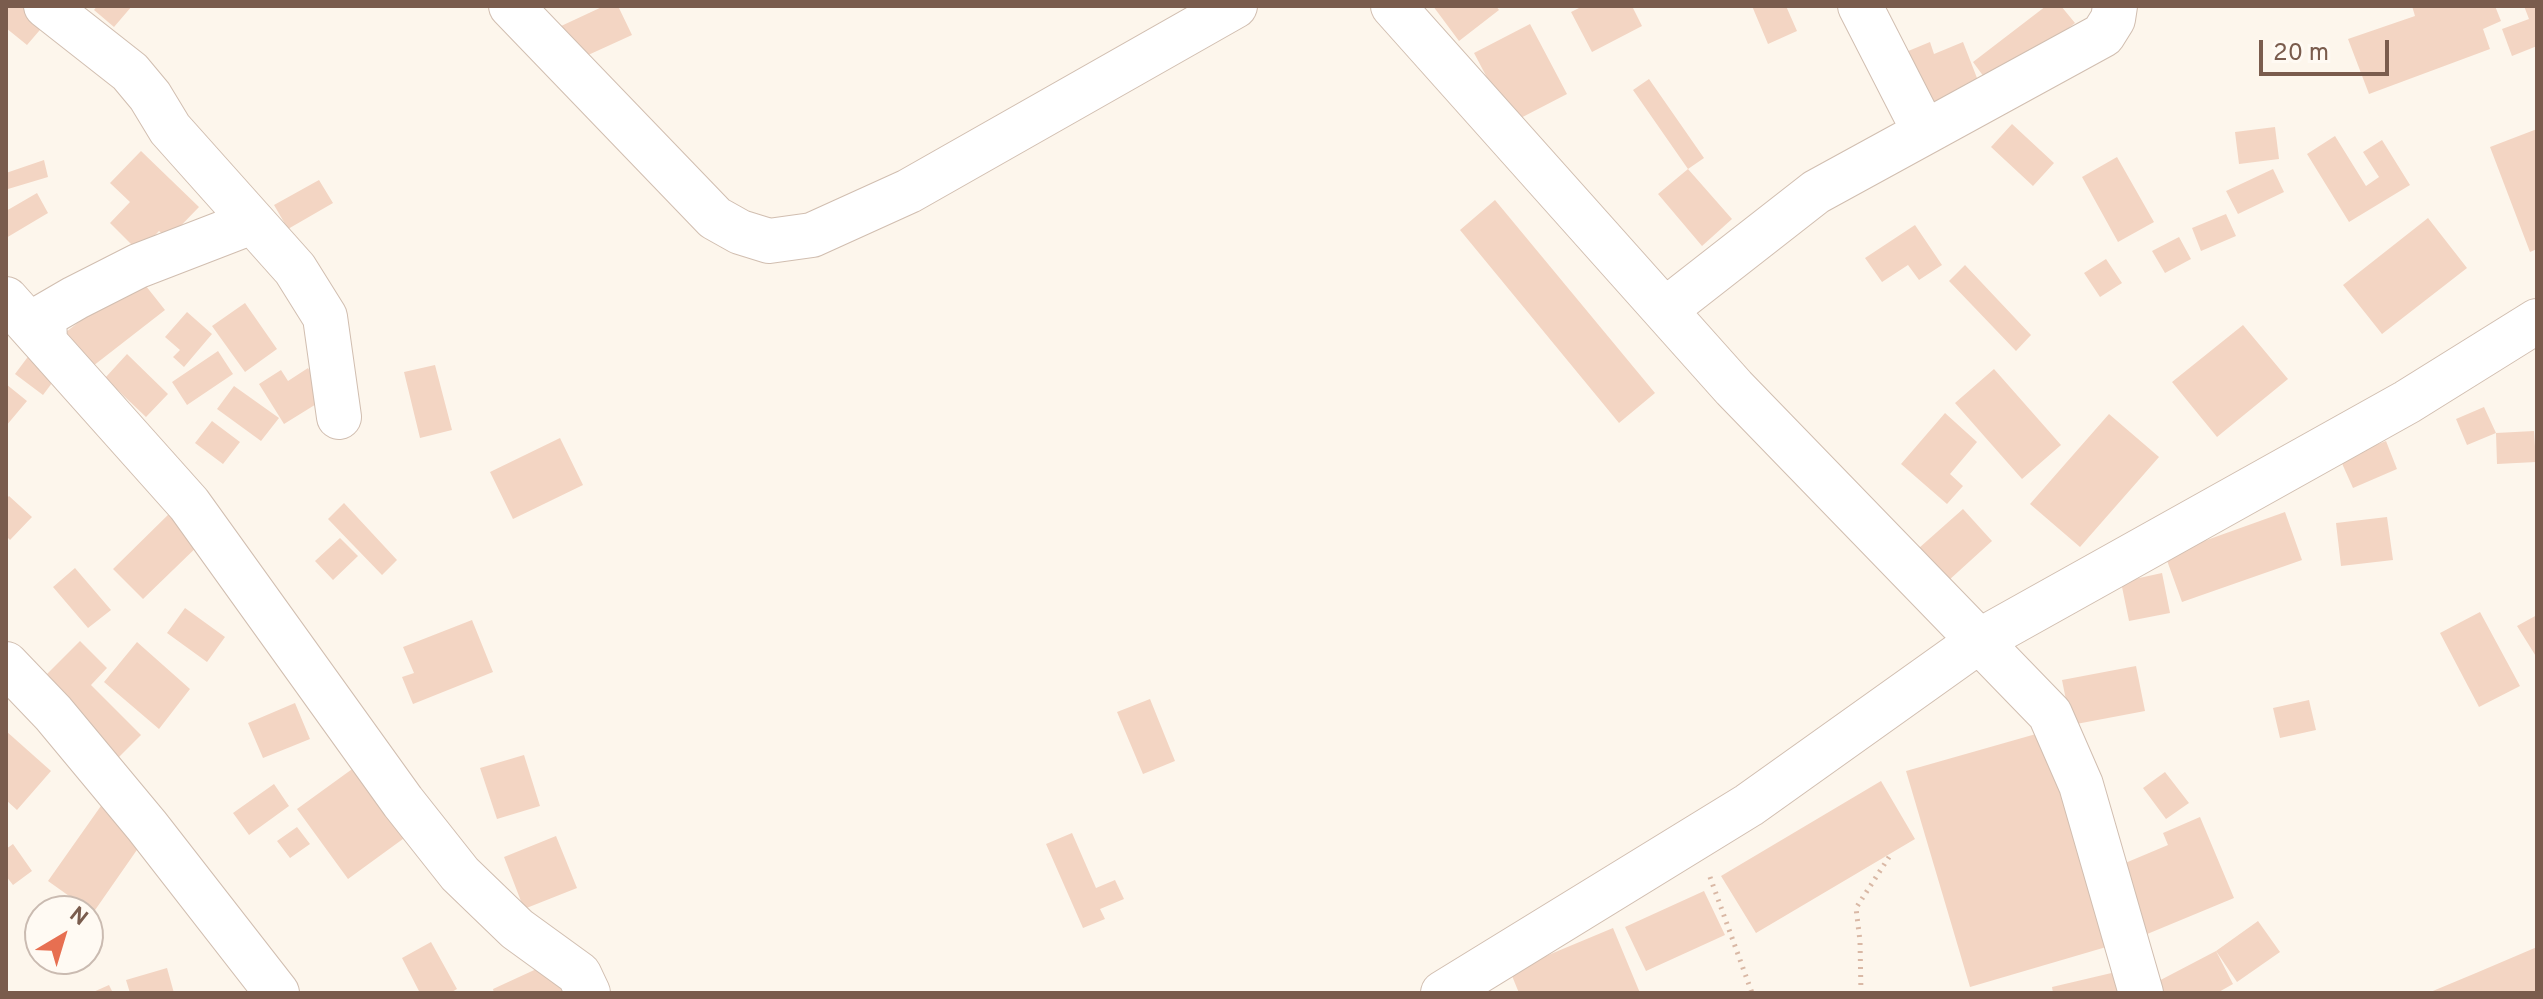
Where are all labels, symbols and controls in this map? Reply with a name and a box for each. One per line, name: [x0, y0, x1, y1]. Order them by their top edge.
scale bar: [2263, 24, 2393, 74]
text: 20 m: [2273, 39, 2329, 69]
north arrow: [24, 895, 104, 975]
text: N: [63, 902, 92, 933]

